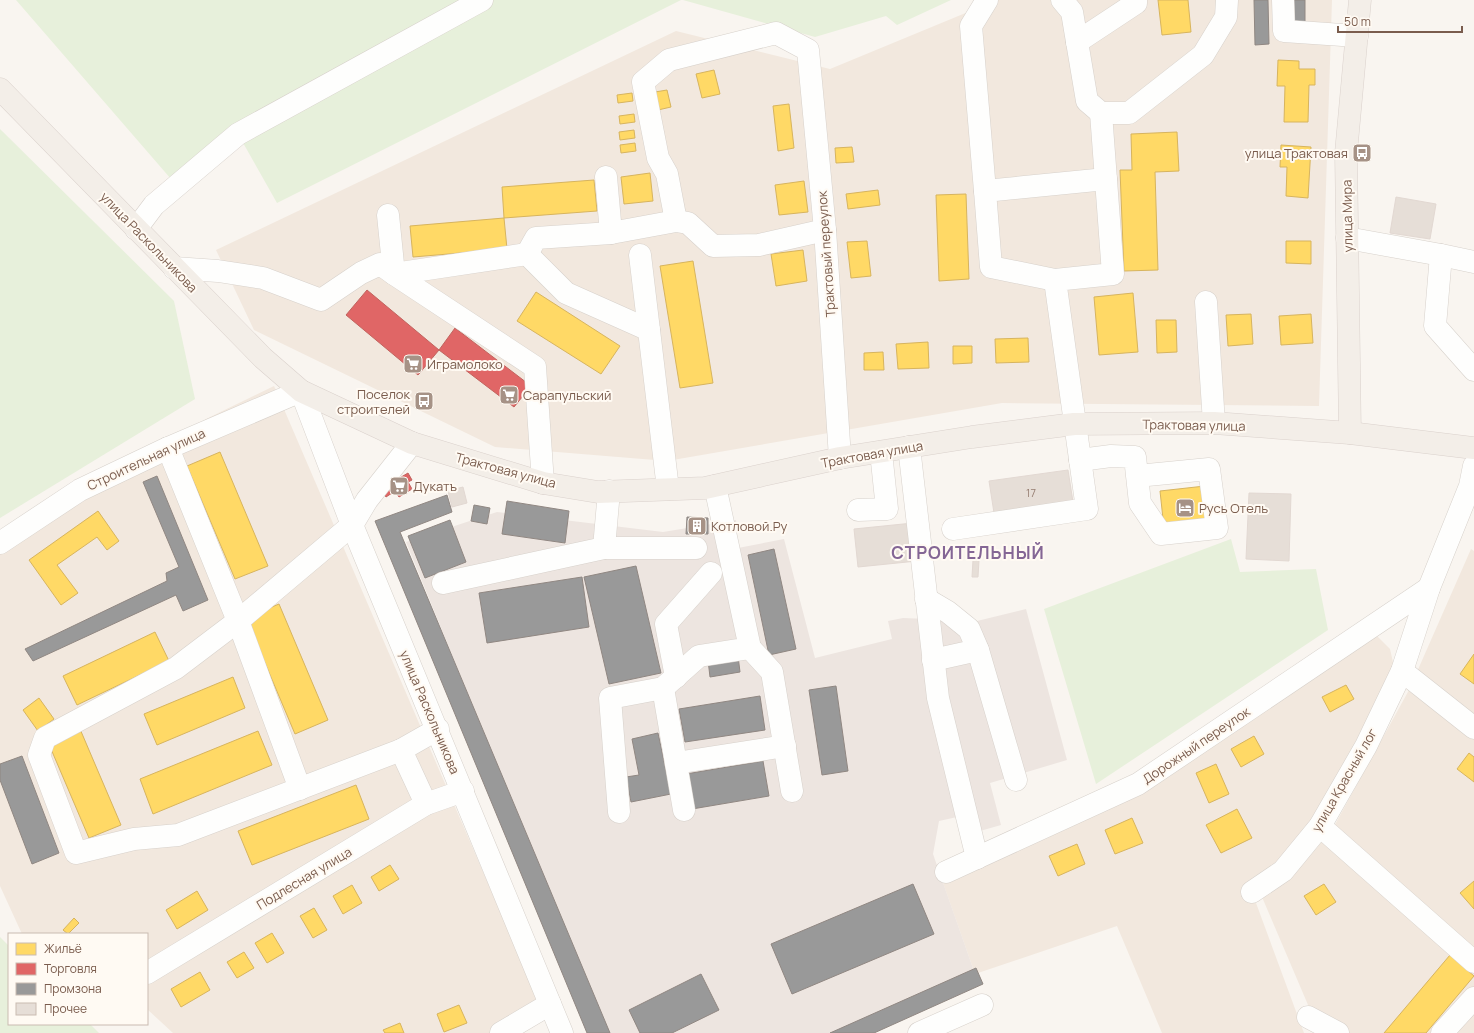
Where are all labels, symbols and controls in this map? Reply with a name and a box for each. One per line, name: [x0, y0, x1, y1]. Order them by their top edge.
scale bar: [1338, 8, 1462, 34]
text: 50 m: [1344, 13, 1371, 30]
bus stop icon: улица Трактовая: [1351, 142, 1373, 164]
place label: улица Трактовая: [1245, 144, 1348, 162]
street label: улица Мира: [1337, 180, 1357, 252]
street label: улица Раскольникова: [96, 188, 202, 296]
street label: Трактовый переулок: [813, 190, 839, 318]
supermarket icon: Играмолоко: [402, 353, 424, 375]
place label: Играмолоко: [427, 355, 503, 373]
supermarket icon: Сарапульский: [498, 384, 520, 406]
place label: Поселок строителей: [337, 385, 411, 418]
place label: Сарапульский: [523, 386, 611, 404]
bus stop icon: Поселок строителей: [413, 390, 435, 412]
street label: Трактовая улица: [1142, 415, 1246, 435]
street label: Строительная улица: [84, 424, 208, 494]
street label: Трактовая улица: [820, 436, 924, 472]
street label: Трактовая улица: [454, 448, 558, 492]
supermarket icon: Дукатъ: [388, 475, 410, 497]
place label: Дукатъ: [413, 477, 457, 495]
house number: 17: [1026, 485, 1036, 500]
hotel icon: Русь Отель: [1174, 497, 1196, 519]
place label: Русь Отель: [1199, 499, 1268, 517]
building icon: Котловой.Ру: [686, 515, 708, 537]
place label: Котловой.Ру: [711, 517, 788, 535]
district label: СТРОИТЕЛЬНЫЙ: [891, 541, 1045, 564]
street label: улица Раскольникова: [396, 647, 464, 777]
street label: Дорожный переулок: [1139, 702, 1254, 788]
street label: улица Красный лог: [1307, 725, 1381, 835]
street label: Подлесная улица: [253, 842, 355, 914]
legend: [8, 933, 148, 1025]
text: Жильё: [44, 940, 82, 957]
text: Торговля: [44, 960, 97, 977]
text: Промзона: [44, 980, 102, 997]
text: Прочее: [44, 1000, 87, 1017]

